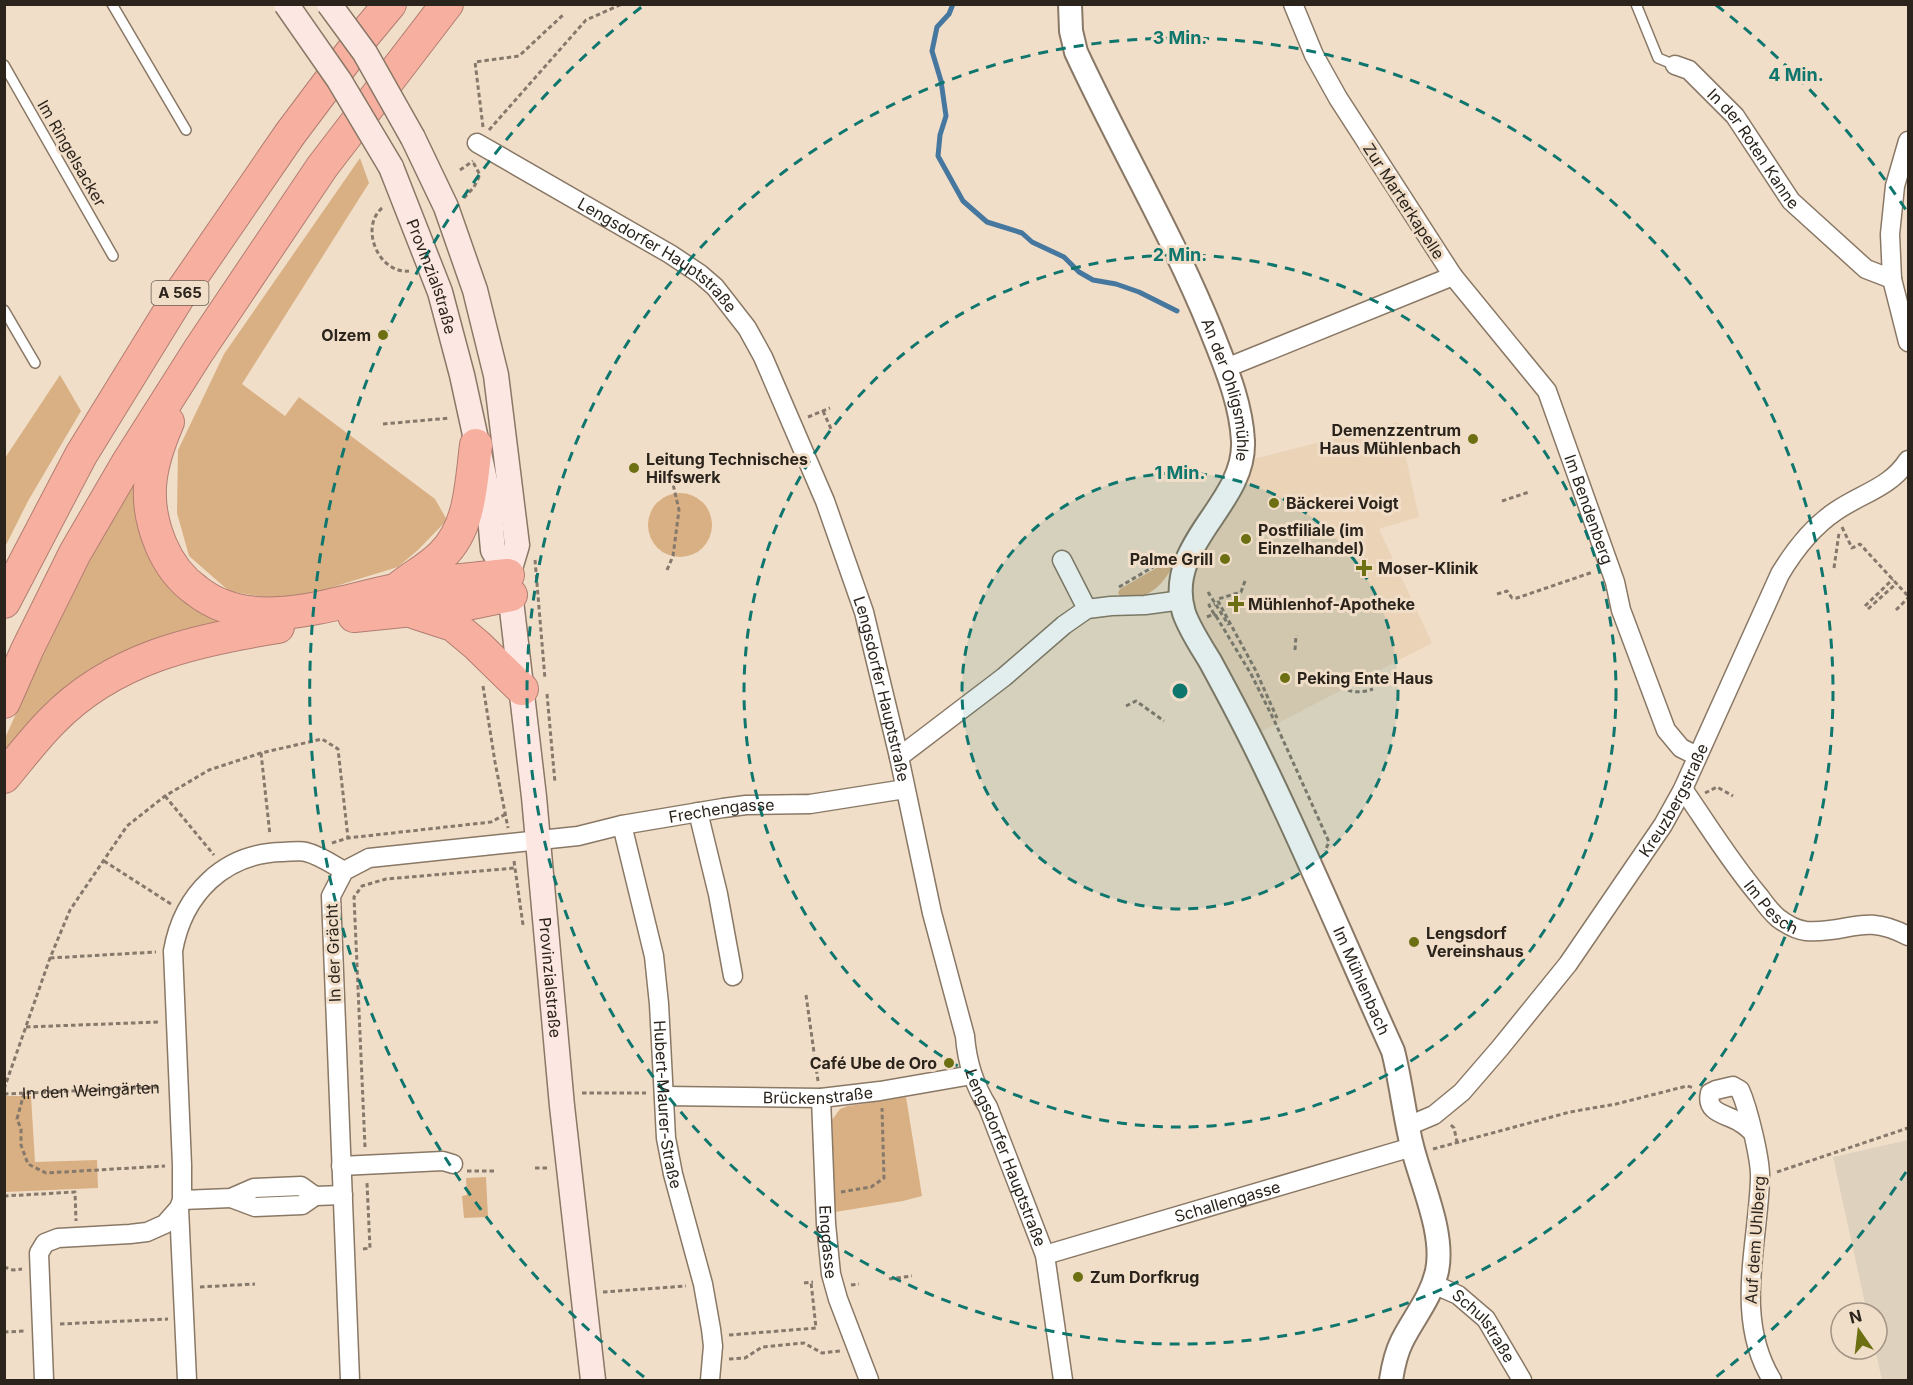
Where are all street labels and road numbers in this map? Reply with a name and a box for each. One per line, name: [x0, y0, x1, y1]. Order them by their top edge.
street label: In der Roten Kanne: [1703, 84, 1803, 213]
street label: Im Ringelsacker: [33, 96, 111, 210]
street label: Zur Marterkapelle: [1359, 139, 1449, 263]
street label: Lengsdorfer Hauptstraße: [574, 193, 741, 316]
street label: Provinzialstraße: [402, 216, 461, 336]
road number: A 565: [152, 281, 208, 305]
street label: An der Ohligsmühle: [1197, 315, 1253, 463]
street label: Im Bendenberg: [1560, 452, 1618, 567]
street label: Lengsdorfer Hauptstraße: [849, 593, 914, 783]
street label: Kreuzbergstraße: [1634, 740, 1712, 861]
street label: Frechengasse: [667, 795, 775, 827]
street label: Im Pesch: [1740, 876, 1801, 938]
street label: In der Grächt: [321, 903, 345, 1003]
street label: Provinzialstraße: [535, 916, 566, 1039]
street label: Im Mühlenbach: [1329, 923, 1394, 1038]
street label: Hubert-Maurer-Straße: [650, 1020, 687, 1191]
street label: Lengsdorfer Hauptstraße: [961, 1066, 1051, 1249]
street label: In den Weingärten: [22, 1077, 160, 1103]
street label: Brückenstraße: [763, 1082, 874, 1108]
street label: Auf dem Uhlberg: [1741, 1175, 1769, 1305]
street label: Schallengasse: [1172, 1176, 1283, 1226]
street label: Enggasse: [815, 1205, 841, 1280]
street label: Schulstraße: [1448, 1285, 1519, 1366]

